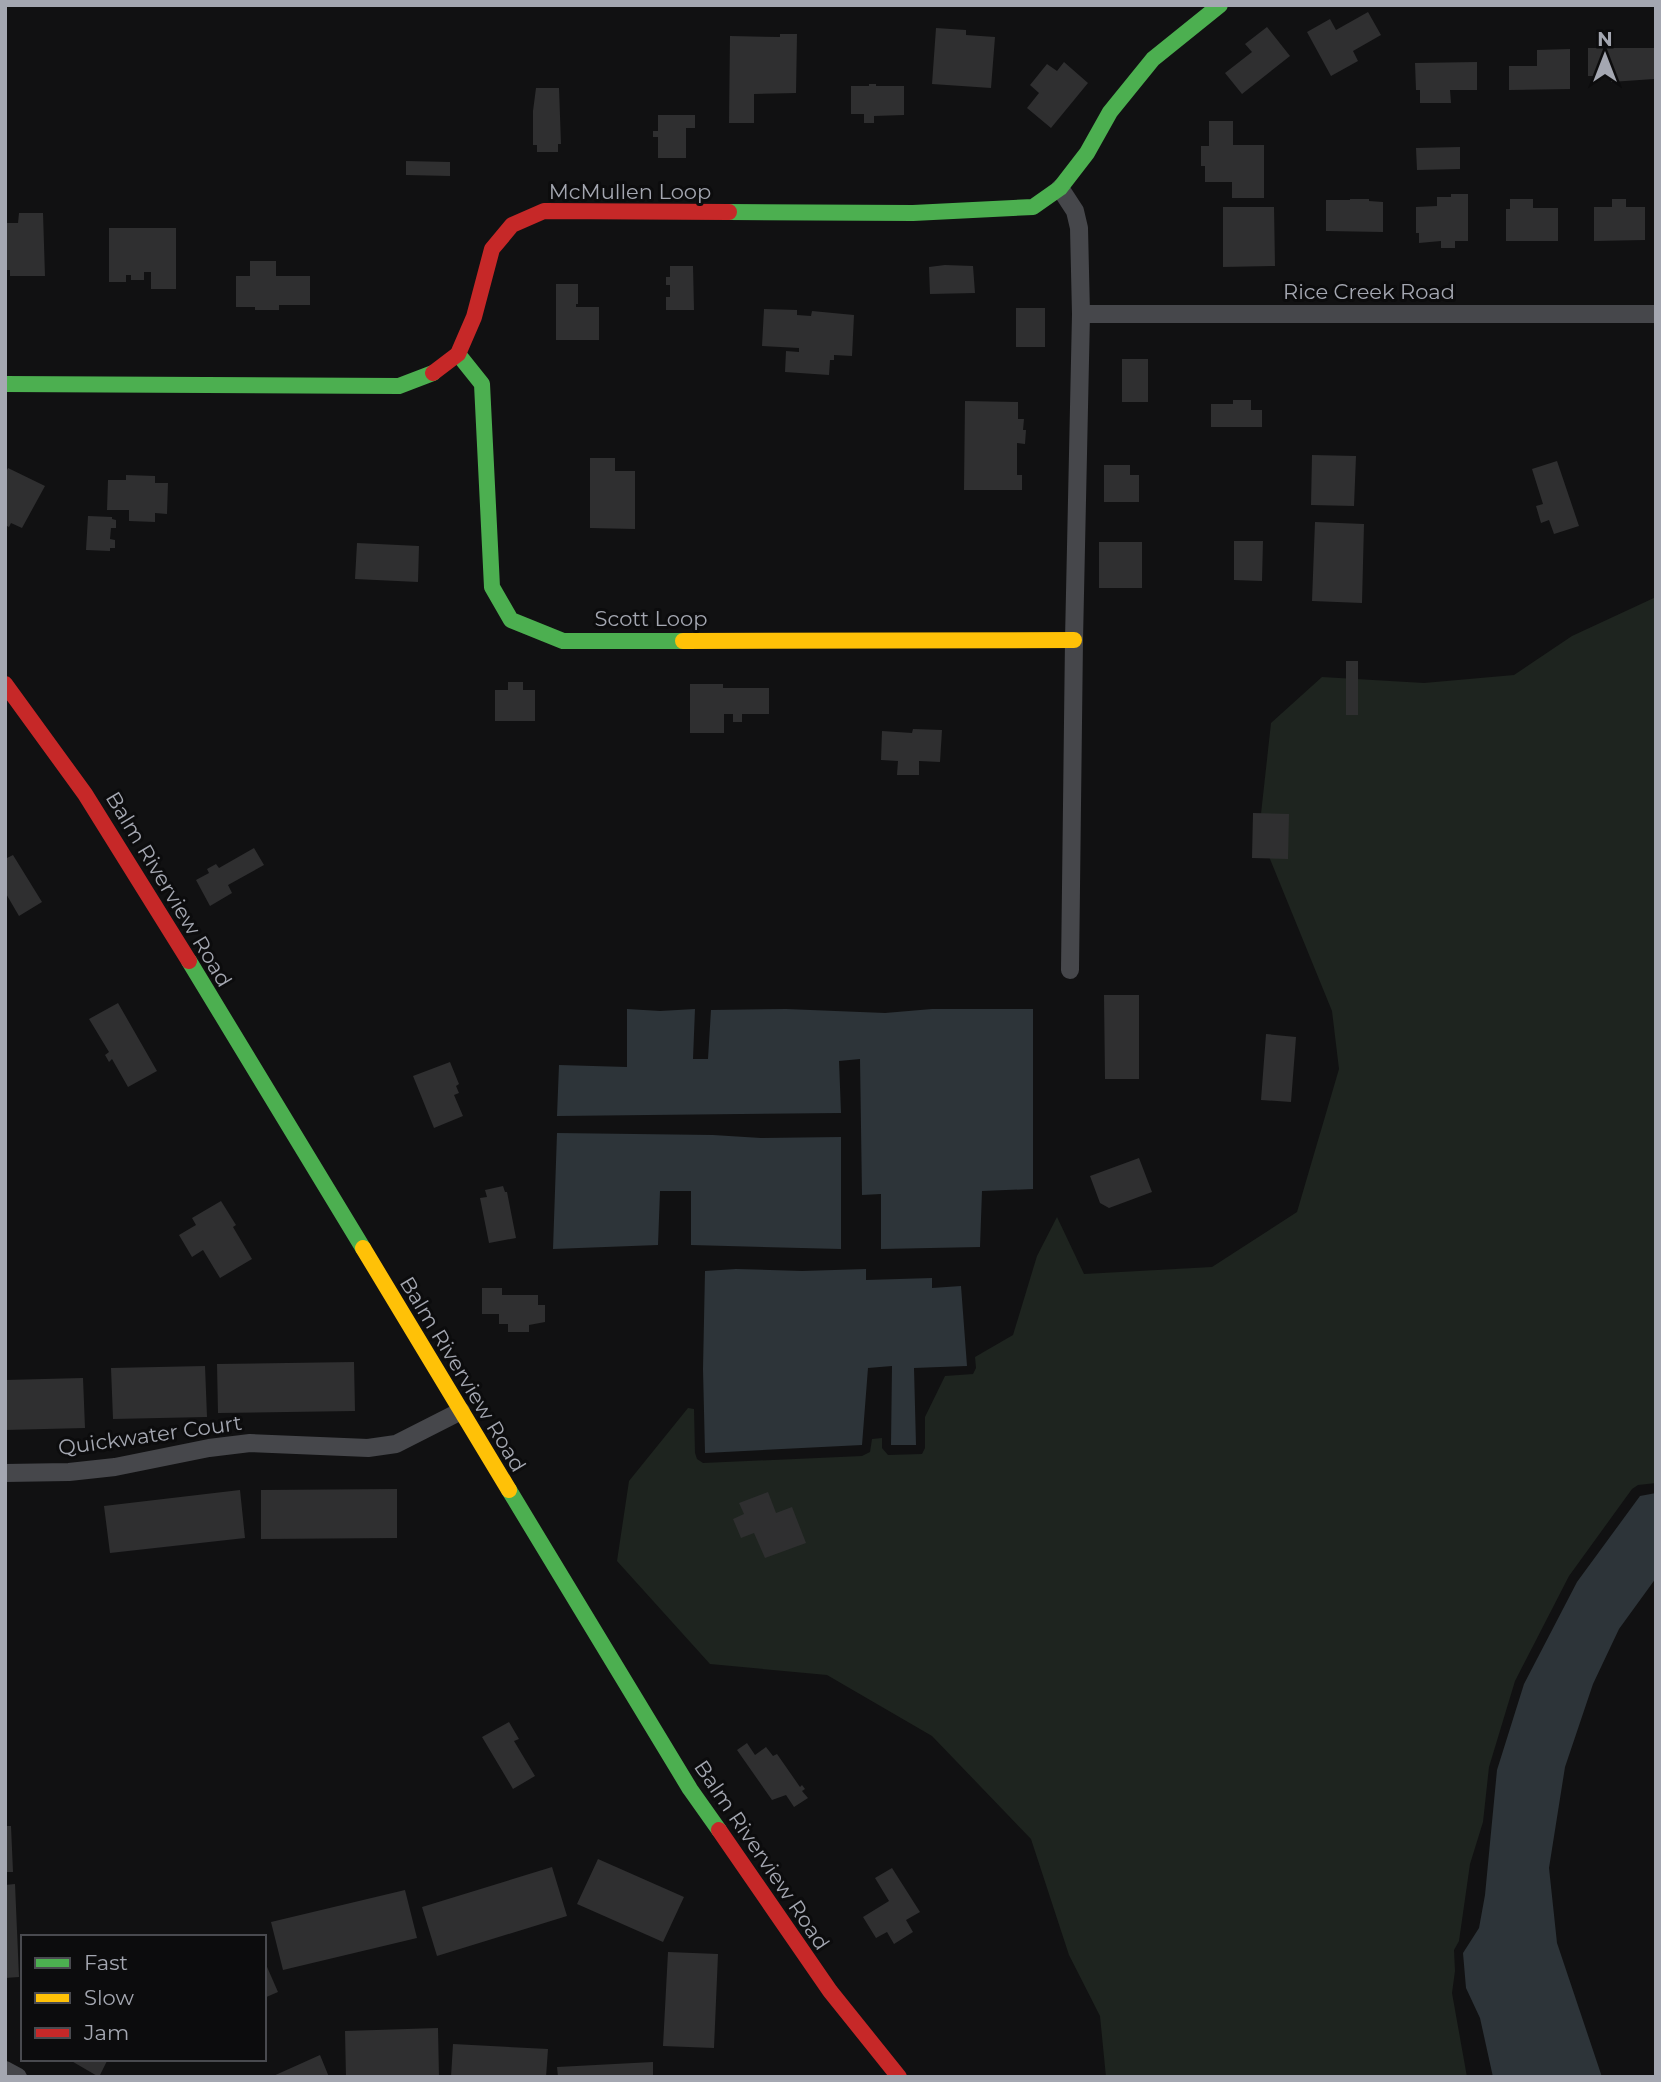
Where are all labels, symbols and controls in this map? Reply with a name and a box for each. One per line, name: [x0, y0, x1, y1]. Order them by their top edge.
north arrow: [1570, 21, 1640, 91]
text: N: [1597, 28, 1613, 51]
street label: McMullen Loop: [549, 179, 711, 204]
street label: Rice Creek Road: [1283, 279, 1455, 304]
street label: Scott Loop: [595, 606, 707, 631]
street label: Balm Riverview Road: [101, 787, 237, 991]
street label: Balm Riverview Road: [395, 1272, 531, 1476]
street label: Quickwater Court: [57, 1410, 243, 1460]
street label: Balm Riverview Road: [689, 1755, 835, 1955]
legend: [21, 1935, 266, 2061]
text: Fast: [84, 1950, 128, 1975]
text: Slow: [84, 1985, 134, 2010]
text: Jam: [83, 2020, 129, 2045]

